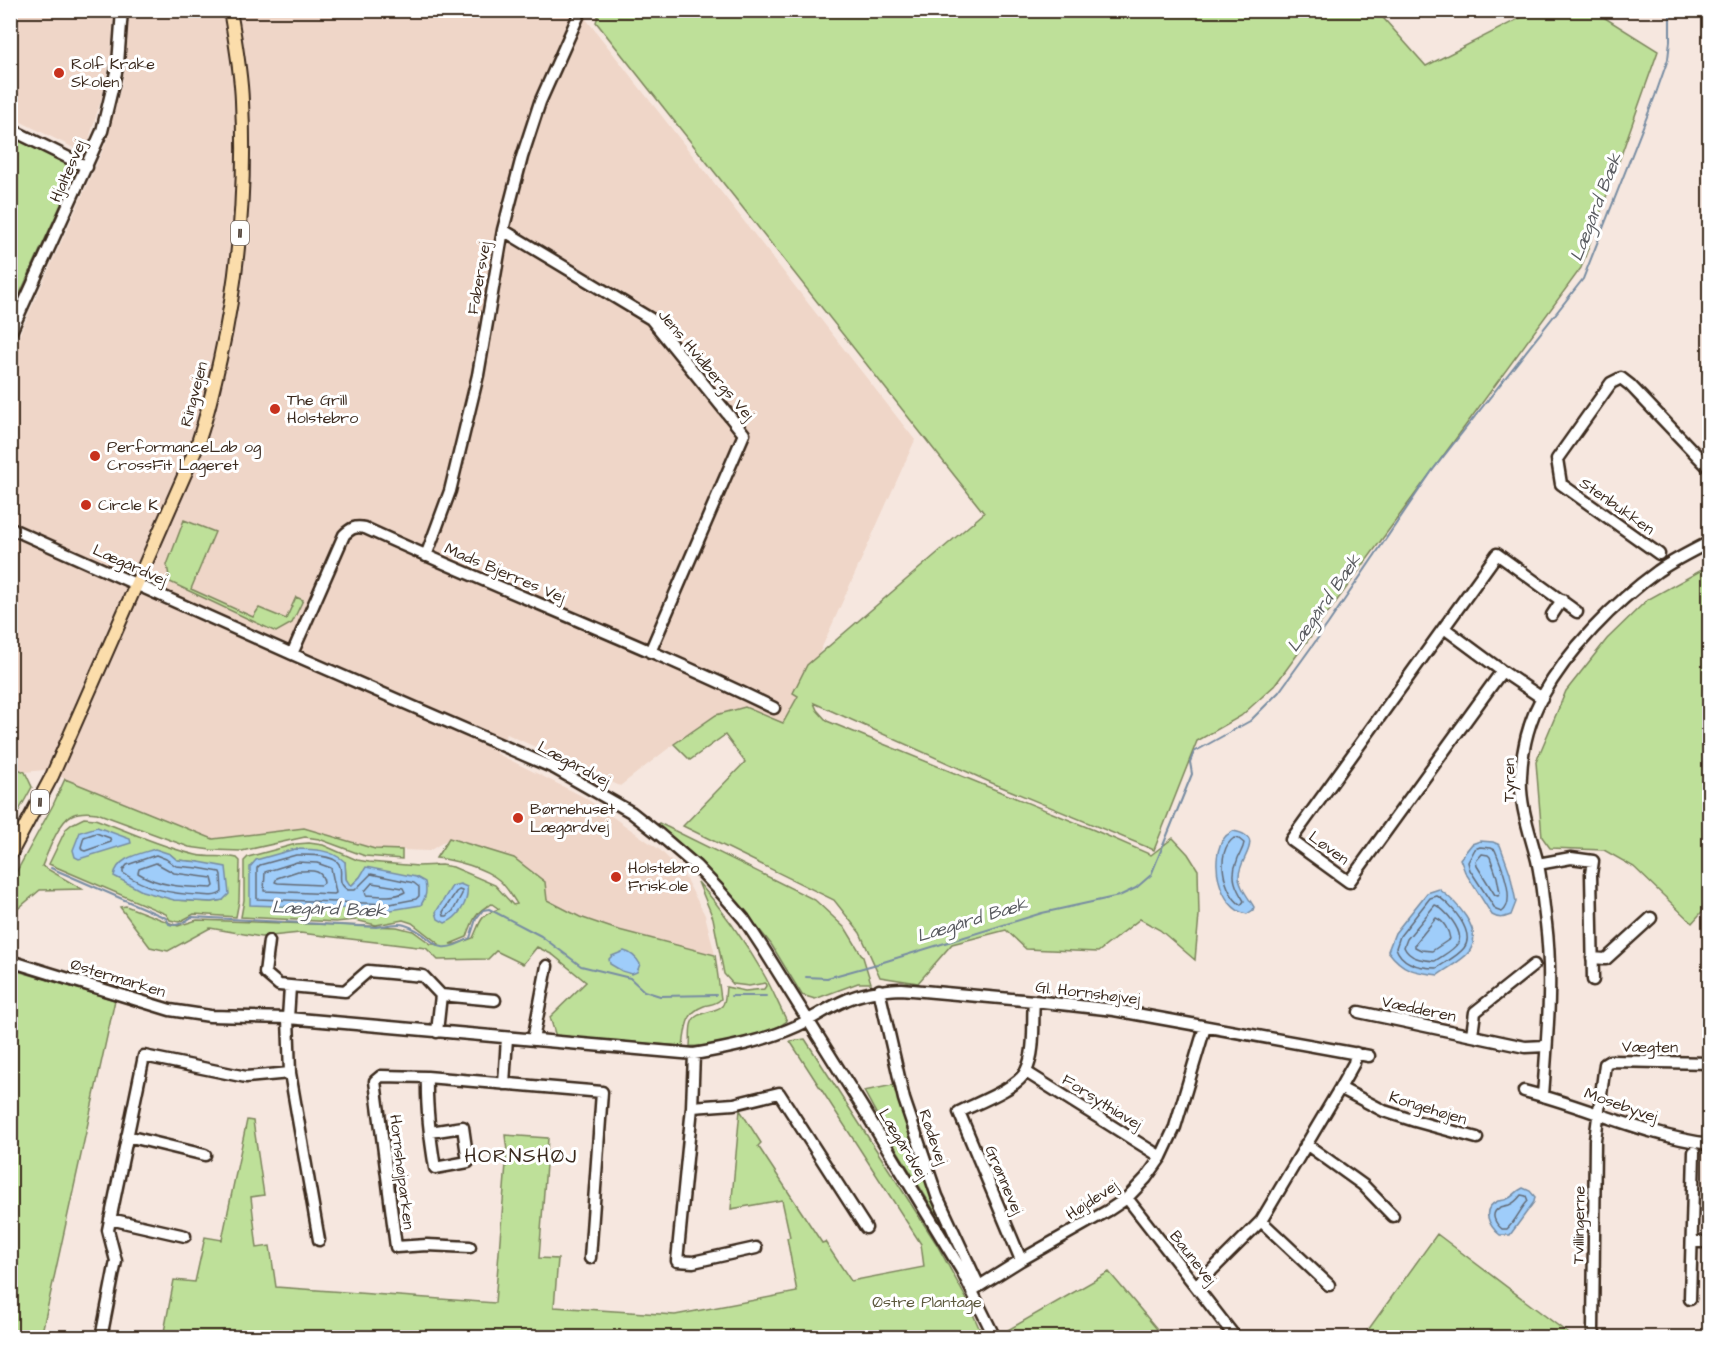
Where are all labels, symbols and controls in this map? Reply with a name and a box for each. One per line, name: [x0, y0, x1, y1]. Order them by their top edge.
place label: Rolf Krake Skolen: [71, 53, 155, 93]
marker: Rolf Krake Skolen: [52, 66, 66, 80]
street label: Hjaltesvej: [45, 136, 92, 206]
water label: Lægård Bæk: [1564, 148, 1629, 265]
road number: 11: [231, 221, 249, 245]
street label: Fabersvej: [462, 240, 496, 316]
street label: Jens Hvidbergs Vej: [652, 305, 759, 426]
street label: Ringvejen: [175, 359, 214, 429]
place label: The Grill Holstebro: [287, 389, 358, 429]
marker: The Grill Holstebro: [268, 402, 282, 416]
place label: PerformanceLab og CrossFit Lageret: [107, 436, 261, 477]
marker: PerformanceLab og CrossFit Lageret: [88, 449, 102, 463]
street label: Stenbukken: [1575, 472, 1659, 540]
place label: Circle K: [98, 494, 158, 516]
marker: Circle K: [79, 498, 93, 512]
street label: Mads Bjerres Vej: [441, 538, 569, 608]
street label: Lægårdvej: [89, 539, 171, 592]
water label: Lægård Bæk: [1281, 548, 1368, 658]
street label: Lægårdvej: [533, 736, 614, 793]
street label: Tyren: [1498, 758, 1521, 802]
road number: 11: [31, 790, 49, 814]
place label: Børnehuset Lægårdvej: [530, 798, 616, 839]
marker: Børnehuset Lægårdvej: [511, 811, 525, 825]
street label: Løven: [1304, 826, 1354, 870]
place label: Holstebro Friskole: [628, 857, 699, 897]
marker: Holstebro Friskole: [609, 870, 623, 884]
water label: Lægård Bæk: [914, 891, 1032, 950]
water label: Lægård Bæk: [271, 895, 388, 925]
street label: Østermarken: [68, 953, 168, 1003]
street label: Gl. Hornshøjvej: [1034, 976, 1142, 1010]
street label: Vædderen: [1380, 990, 1458, 1028]
street label: Vægten: [1622, 1036, 1678, 1059]
street label: Forsythiavej: [1057, 1069, 1146, 1136]
street label: Mosebyvej: [1581, 1082, 1661, 1129]
street label: Kongehøjen: [1386, 1086, 1469, 1131]
street label: Lægårdvej: [872, 1104, 933, 1184]
street label: Rødevej: [913, 1106, 953, 1168]
street label: Hornshøjparken: [384, 1113, 420, 1231]
district label: HORNSHØJ: [464, 1142, 578, 1170]
street label: Grønnevej: [980, 1142, 1029, 1218]
street label: Højdevej: [1062, 1175, 1123, 1225]
street label: Tvillingerne: [1567, 1185, 1592, 1264]
street label: Baunevej: [1165, 1226, 1221, 1290]
park label: Østre Plantage: [872, 1291, 982, 1314]

